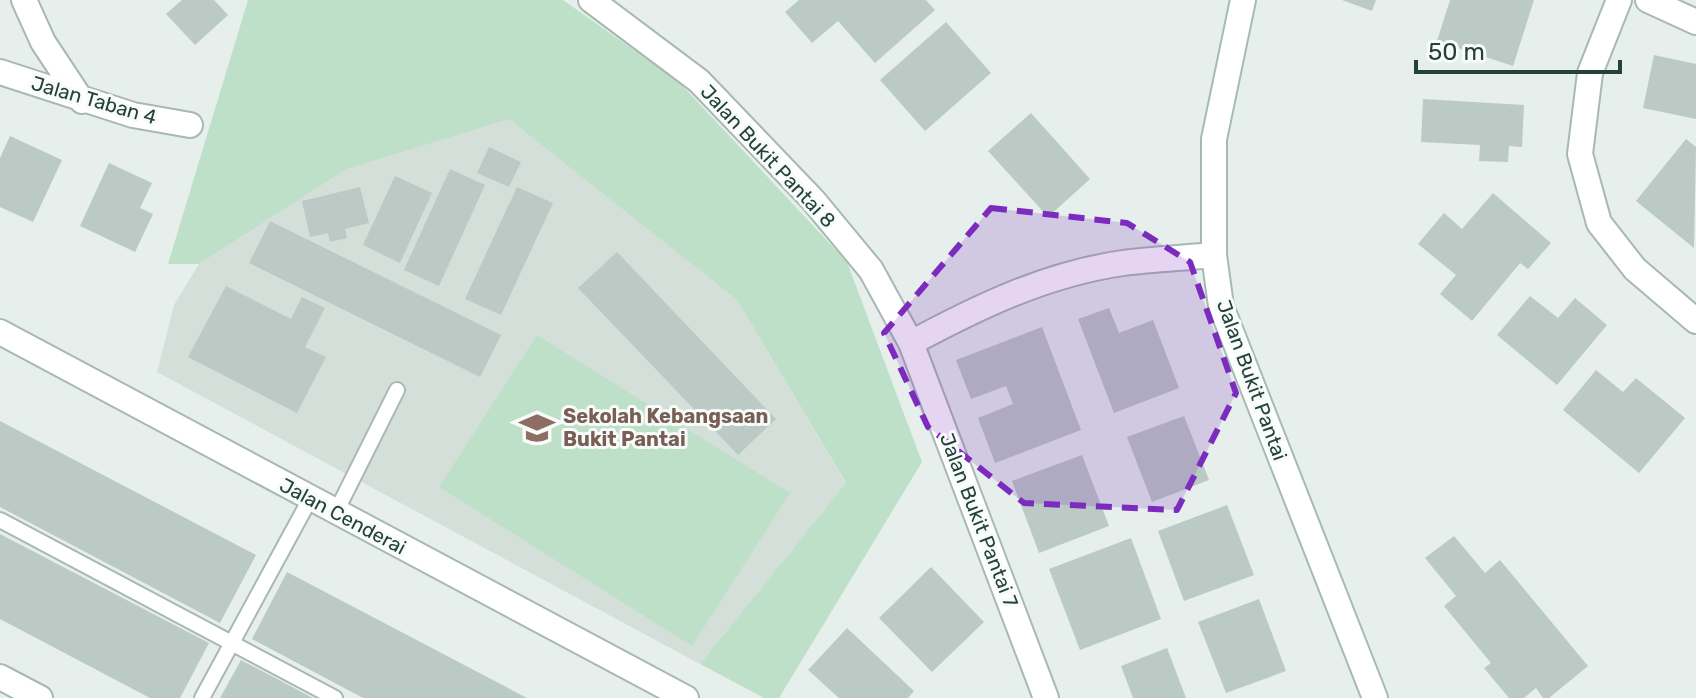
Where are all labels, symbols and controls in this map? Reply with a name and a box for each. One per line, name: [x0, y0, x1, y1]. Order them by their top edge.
scale bar: [1416, 24, 1620, 74]
text: 50 m: [1428, 38, 1485, 66]
street label: Jalan Taban 4: [29, 71, 159, 129]
street label: Jalan Bukit Pantai 8: [696, 79, 840, 233]
street label: Jalan Bukit Pantai: [1212, 296, 1292, 464]
place label: Sekolah Kebangsaan Bukit Pantai: [563, 404, 768, 451]
school or university icon: Sekolah Kebangsaan Bukit Pantai: [518, 409, 556, 447]
street label: Jalan Bukit Pantai 7: [935, 430, 1023, 610]
street label: Jalan Cenderai: [276, 473, 410, 559]

